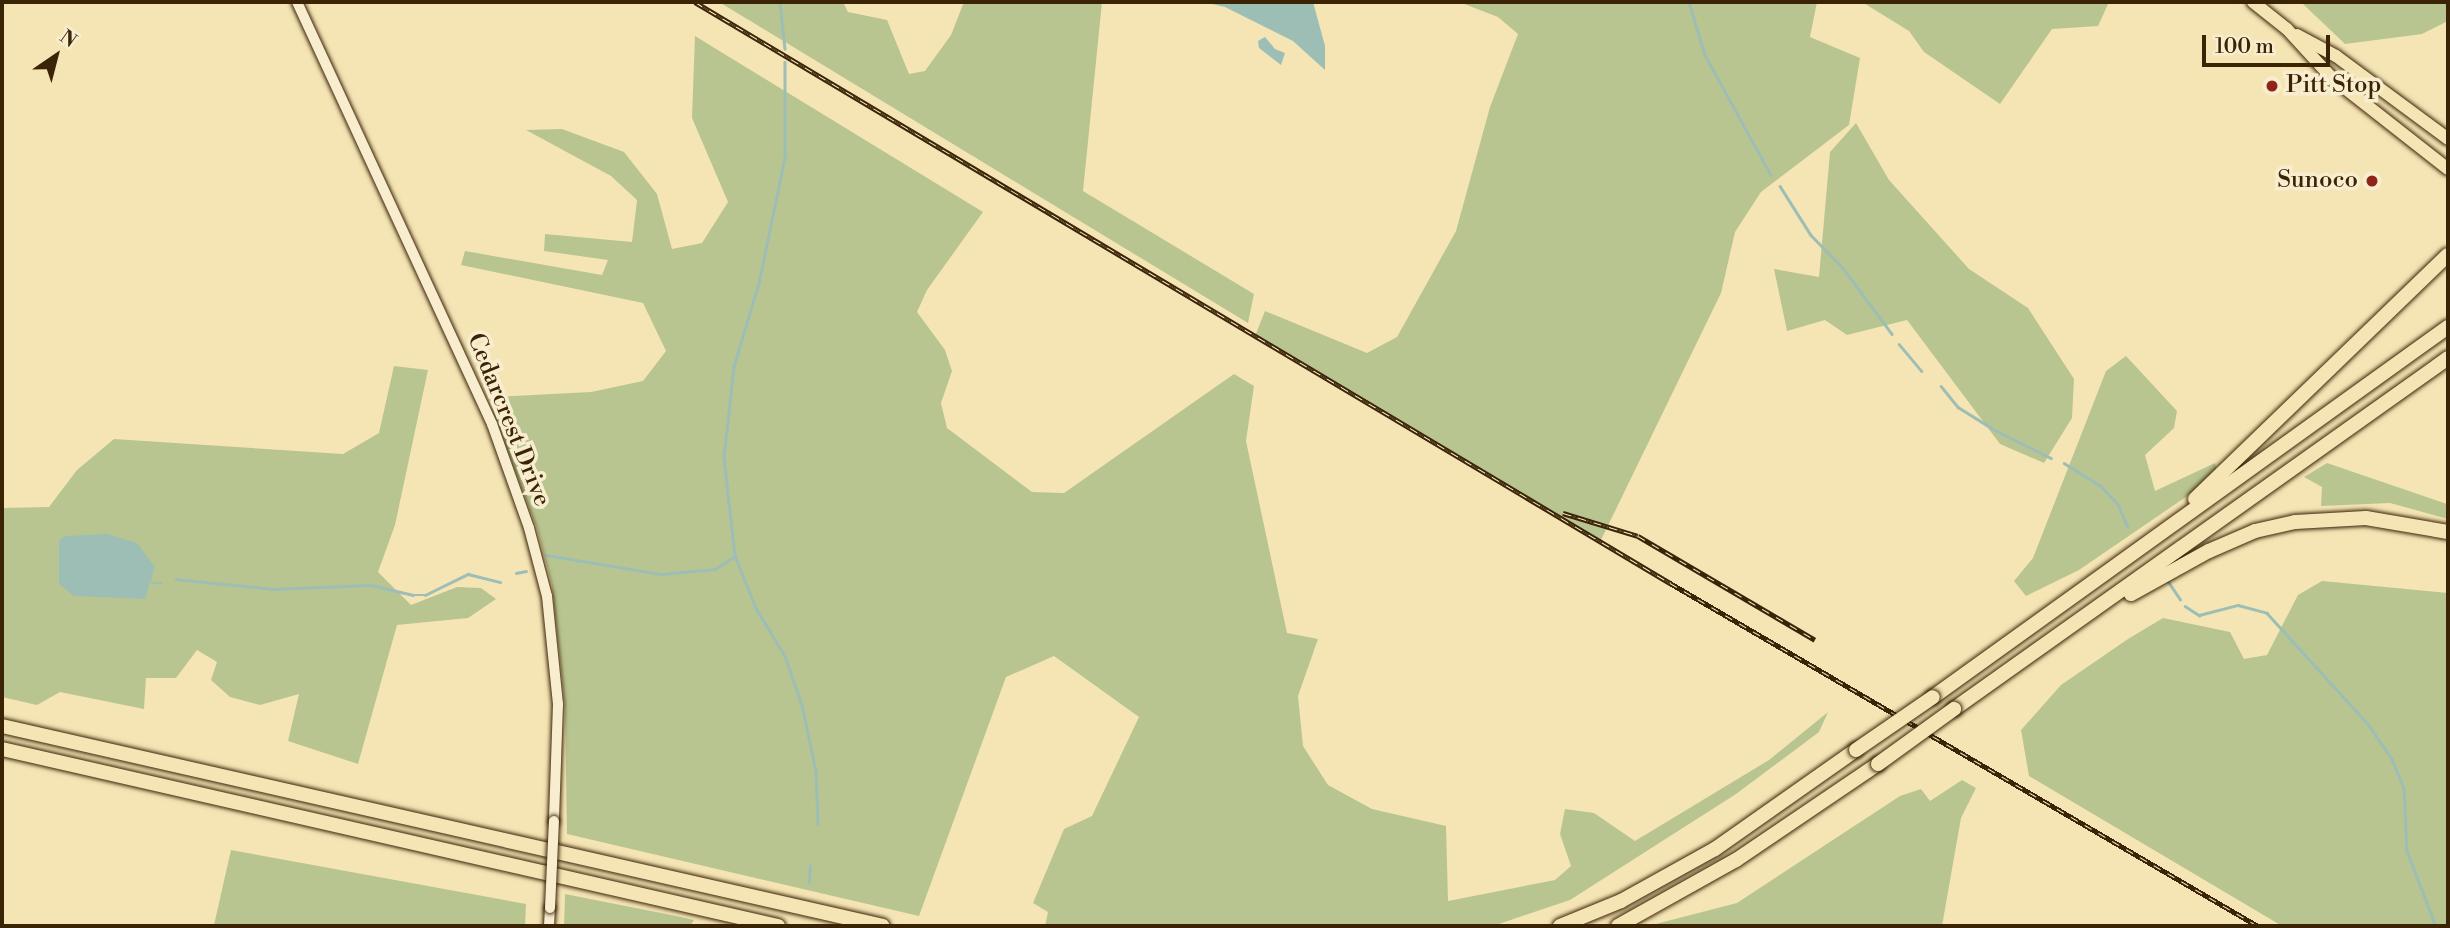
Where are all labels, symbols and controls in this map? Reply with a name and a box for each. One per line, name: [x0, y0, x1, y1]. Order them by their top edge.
north arrow: [21, 21, 91, 91]
scale bar: [2205, 21, 2333, 65]
text: N: [55, 25, 81, 53]
text: 100 m: [2215, 34, 2274, 60]
place label: Pitt Stop: [2286, 72, 2381, 100]
marker: Pitt Stop: [2264, 78, 2280, 94]
place label: Sunoco: [2277, 167, 2358, 195]
marker: Sunoco: [2364, 173, 2380, 189]
street label: Cedarcrest Drive: [460, 329, 556, 511]

